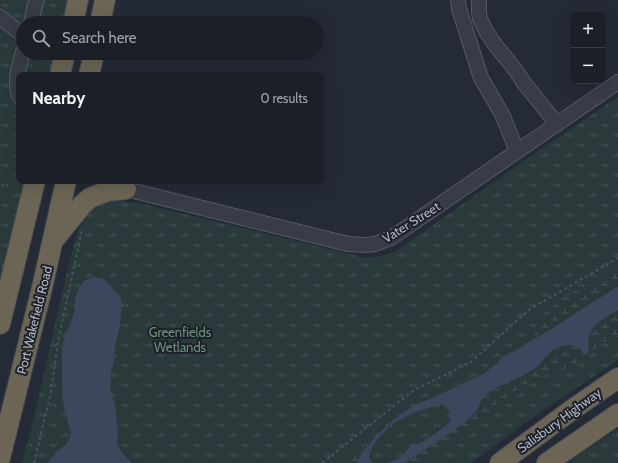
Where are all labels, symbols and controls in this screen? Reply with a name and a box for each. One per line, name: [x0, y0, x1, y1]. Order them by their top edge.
map controls: [570, 12, 606, 84]
button: +: [570, 12, 606, 48]
search box: [16, 16, 324, 60]
icon: search: [30, 27, 52, 49]
text: Search here: [62, 29, 137, 47]
button: −: [570, 48, 606, 84]
text: Nearby: [32, 88, 85, 108]
text: 0 results: [260, 90, 308, 106]
street label: Vater Street: [379, 198, 443, 246]
street label: Port Wakefield Road: [13, 264, 55, 376]
park label: Greenfields Wetlands: [149, 324, 212, 355]
street label: Salisbury Highway: [514, 384, 604, 456]

